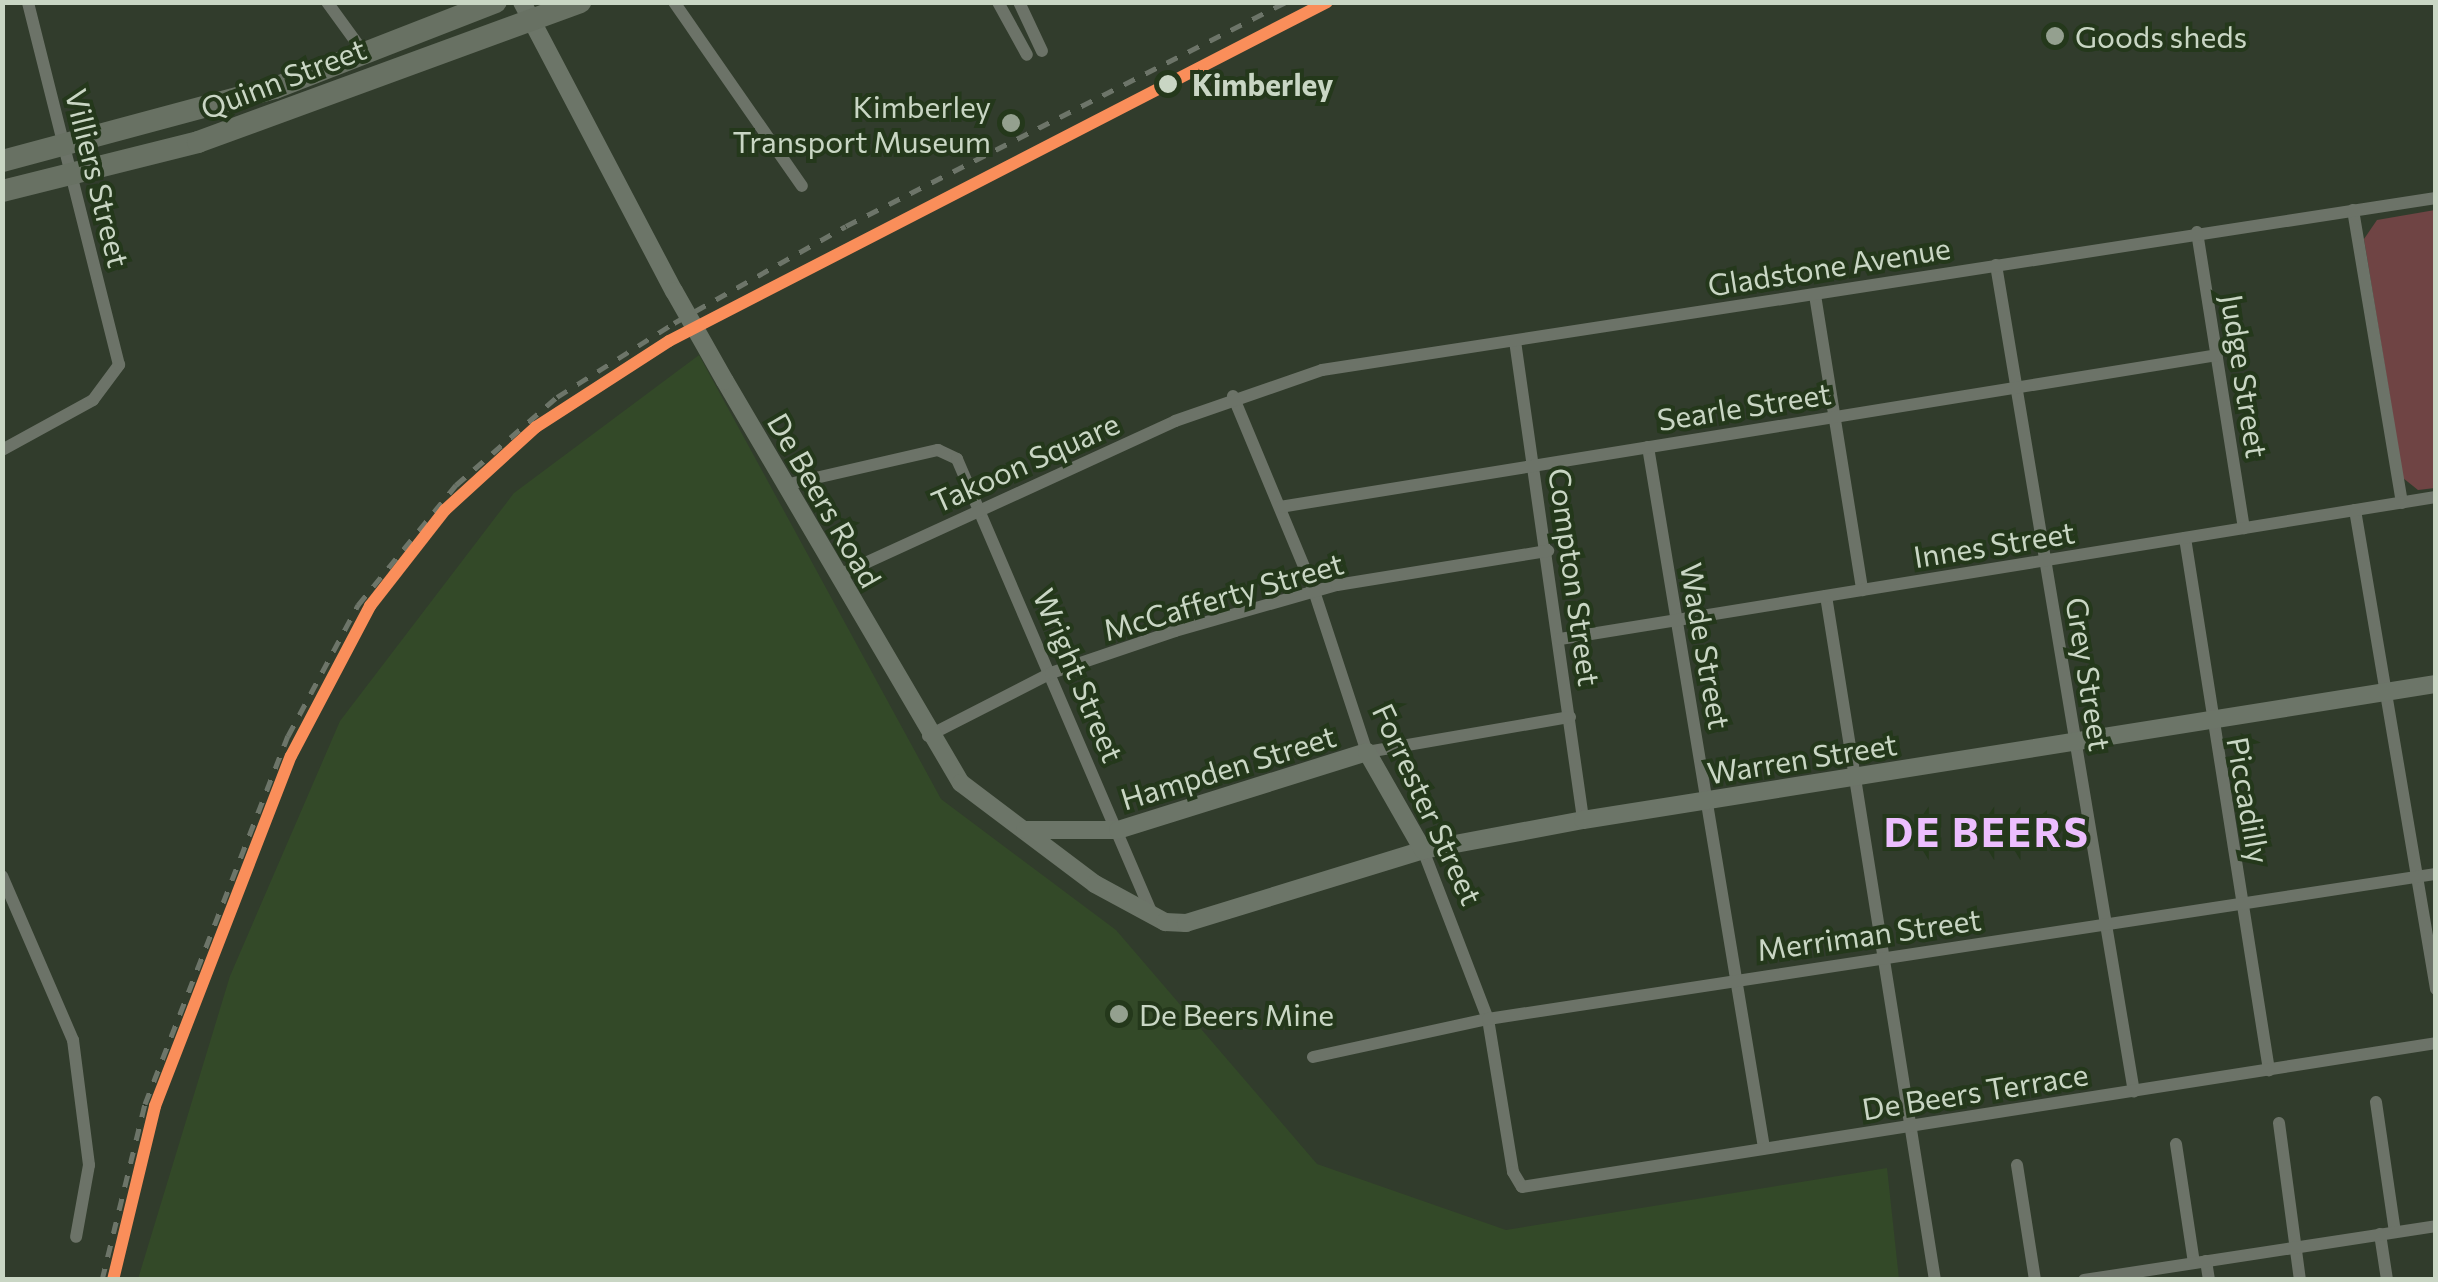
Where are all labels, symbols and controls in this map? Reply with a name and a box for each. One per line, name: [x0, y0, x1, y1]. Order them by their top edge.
place label: Goods sheds: [2075, 18, 2247, 54]
marker: Goods sheds: [2044, 25, 2066, 47]
street label: Quinn Street: [195, 30, 371, 126]
place label: Kimberley: [1192, 66, 1333, 102]
marker: Kimberley: [1153, 69, 1183, 99]
street label: Villiers Street: [58, 85, 138, 271]
place label: Kimberley Transport Museum: [733, 88, 991, 158]
marker: Kimberley Transport Museum: [1000, 112, 1022, 134]
street label: Gladstone Avenue: [1705, 229, 1953, 303]
street label: Judge Street: [2214, 292, 2276, 460]
street label: Searle Street: [1655, 375, 1833, 437]
street label: Takoon Square: [926, 405, 1124, 519]
street label: De Beers Road: [761, 406, 889, 594]
street label: Compton Street: [1542, 466, 1608, 688]
street label: Innes Street: [1911, 513, 2077, 575]
street label: McCafferty Street: [1099, 544, 1347, 648]
street label: Wade Street: [1674, 560, 1738, 732]
street label: Wright Street: [1026, 583, 1132, 767]
street label: Grey Street: [2059, 595, 2119, 753]
street label: Forrester Street: [1366, 698, 1490, 910]
street label: Hampden Street: [1116, 717, 1340, 817]
street label: Warren Street: [1705, 725, 1899, 791]
street label: Piccadilly: [2220, 734, 2278, 866]
district label: DE BEERS: [1884, 807, 2090, 855]
street label: Merriman Street: [1755, 900, 1983, 968]
place label: De Beers Mine: [1139, 996, 1334, 1032]
marker: De Beers Mine: [1108, 1003, 1130, 1025]
street label: De Beers Terrace: [1859, 1055, 2091, 1127]

